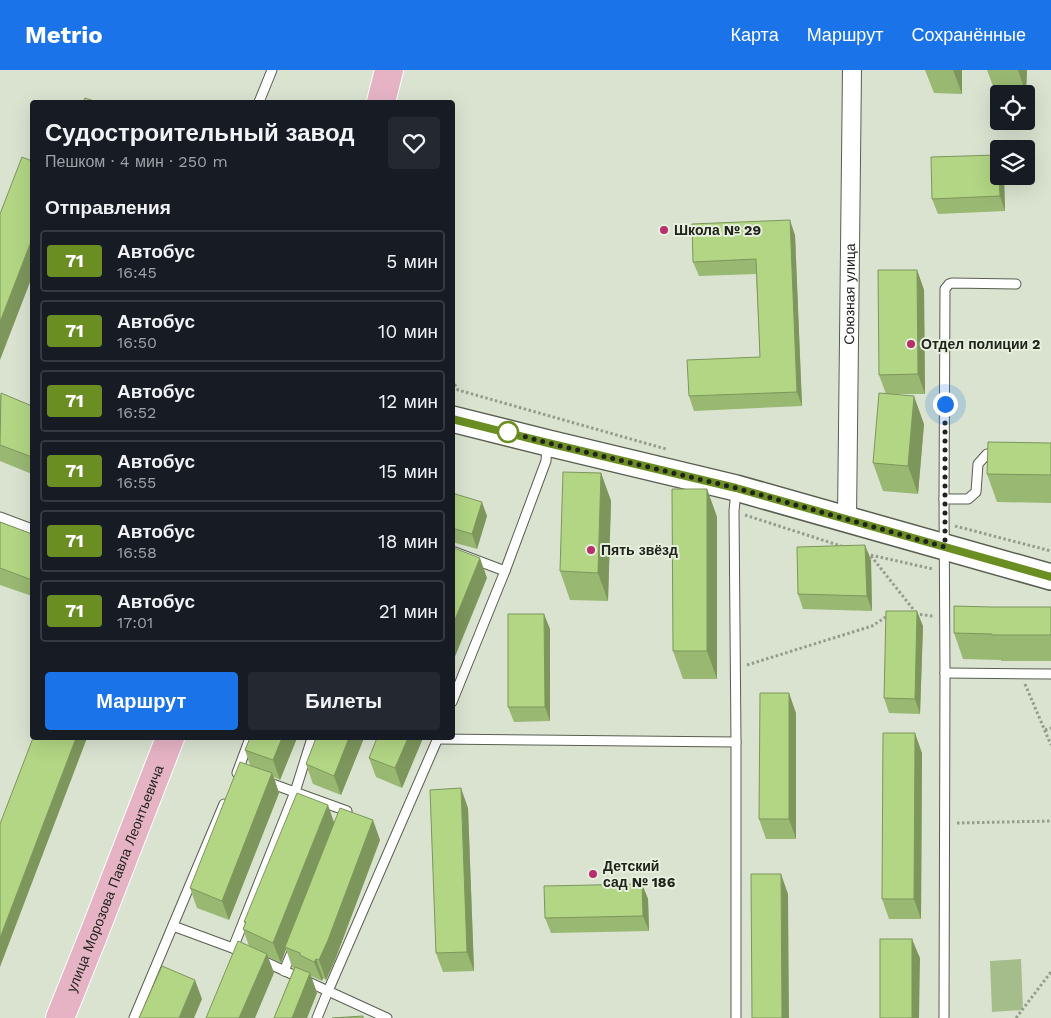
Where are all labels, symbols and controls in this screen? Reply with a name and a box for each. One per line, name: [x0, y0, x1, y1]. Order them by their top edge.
text: Metrio: [25, 21, 103, 49]
text: Карта: [731, 24, 779, 45]
text: Маршрут: [807, 24, 883, 45]
text: Сохранённые: [911, 24, 1026, 45]
map controls: [990, 85, 1035, 185]
button: locate: [990, 85, 1035, 130]
button: heart: [388, 117, 440, 169]
text: Судостроительный завод: [45, 119, 355, 147]
button: layers: [990, 140, 1035, 185]
text: Пешком · 4 мин · 250 m: [45, 152, 228, 171]
text: Отправления: [45, 196, 171, 219]
place label: Школа № 29: [674, 222, 761, 238]
marker: Школа № 29: [658, 224, 670, 236]
text: Автобус: [117, 240, 195, 263]
street label: Союзная улица: [841, 243, 858, 345]
text: 71: [65, 250, 84, 271]
text: 5 мин: [386, 250, 438, 273]
text: 16:45: [117, 263, 157, 282]
text: Автобус: [117, 310, 195, 333]
text: 71: [65, 320, 84, 341]
text: 10 мин: [378, 320, 438, 343]
text: 16:50: [117, 333, 157, 352]
place label: Отдел полиции 2: [921, 336, 1040, 352]
marker: Отдел полиции 2: [905, 338, 917, 350]
text: Автобус: [117, 380, 195, 403]
text: 71: [65, 390, 84, 411]
text: 12 мин: [379, 390, 438, 413]
your location: [933, 392, 958, 417]
text: 16:52: [117, 403, 156, 422]
unlabelled marker: [497, 421, 519, 443]
text: Автобус: [117, 450, 195, 473]
text: 71: [65, 460, 84, 481]
text: 15 мин: [379, 460, 438, 483]
text: 16:55: [117, 473, 156, 492]
text: Автобус: [117, 520, 195, 543]
text: 71: [65, 530, 84, 551]
text: 18 мин: [378, 530, 438, 553]
place label: Пять звёзд: [601, 542, 678, 558]
text: 16:58: [117, 543, 157, 562]
marker: Пять звёзд: [585, 544, 597, 556]
text: Автобус: [117, 590, 195, 613]
text: 71: [65, 600, 84, 621]
text: 21 мин: [379, 600, 438, 623]
text: 17:01: [117, 613, 153, 632]
button: Маршрут: [45, 672, 238, 730]
button: Билеты: [248, 672, 440, 730]
street label: улица Морозова Павла Леонтьевича: [63, 763, 167, 994]
place label: Детский сад № 186: [603, 858, 676, 890]
marker: Детский сад № 186: [587, 868, 599, 880]

